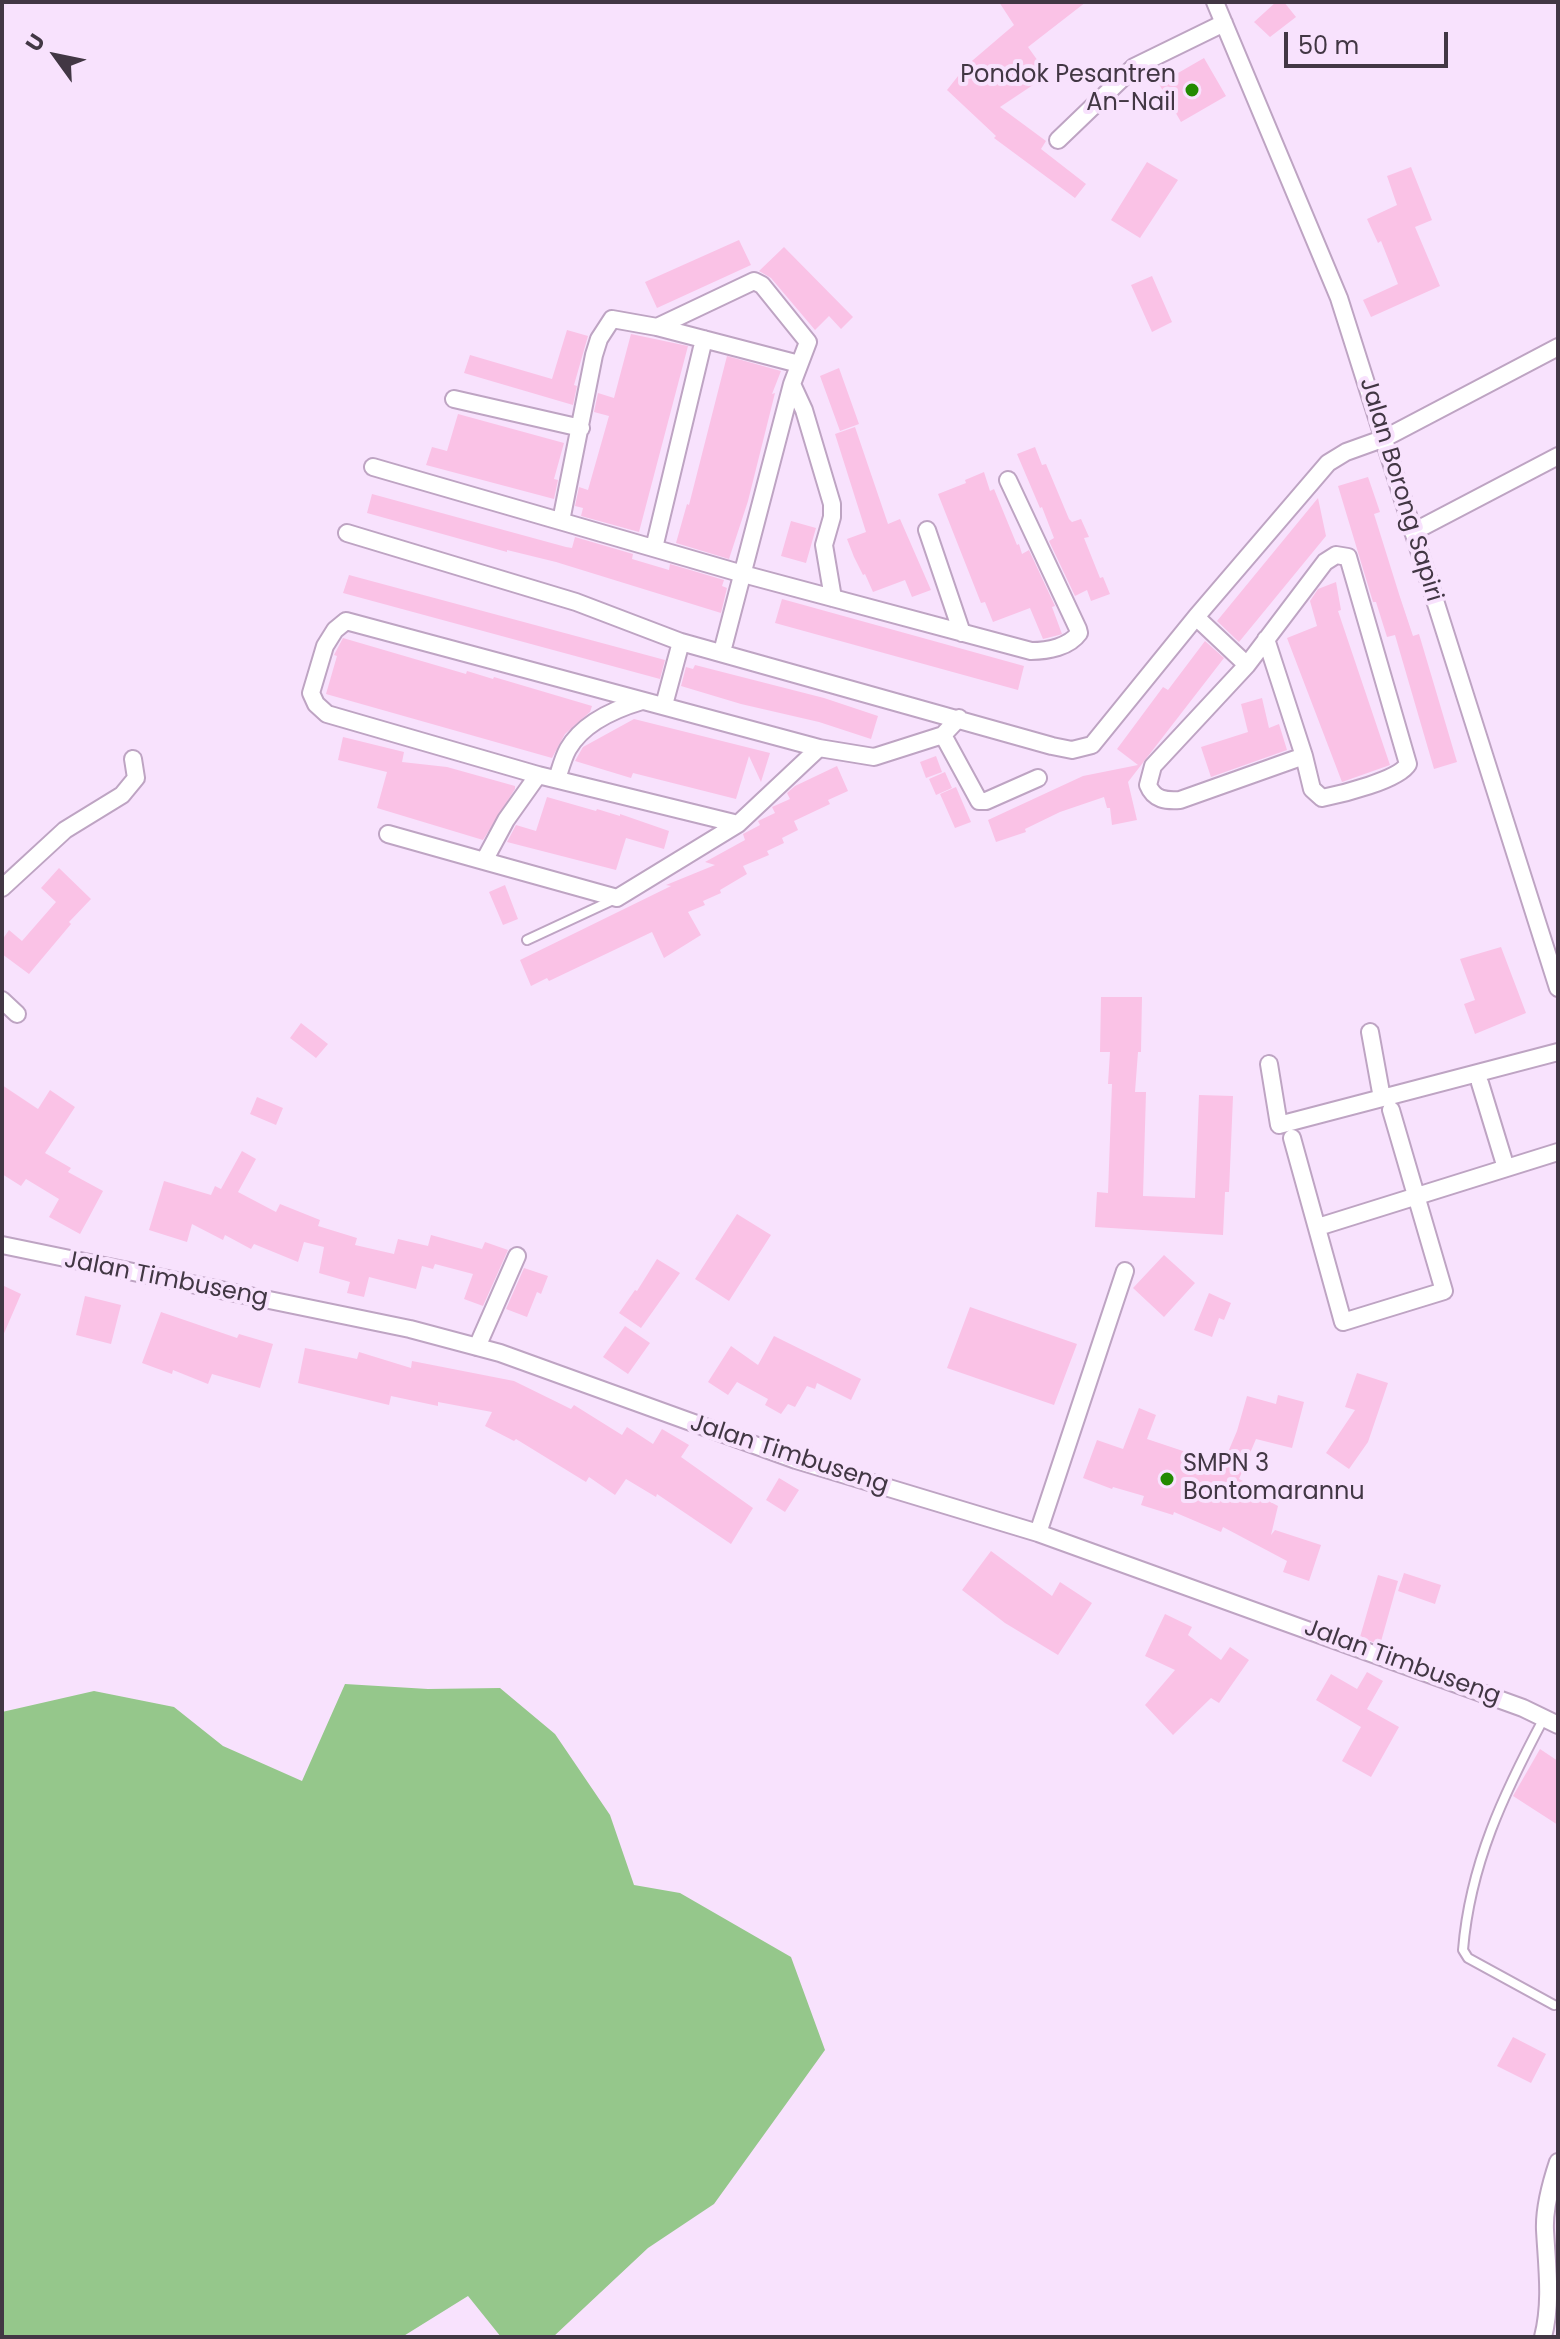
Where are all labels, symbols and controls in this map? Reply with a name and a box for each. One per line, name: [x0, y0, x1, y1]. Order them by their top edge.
north arrow: [16, 16, 96, 96]
scale bar: [1288, 16, 1452, 66]
text: U: [18, 28, 53, 58]
text: 50 m: [1298, 29, 1359, 62]
place label: Pondok Pesantren An-Nail: [960, 62, 1176, 118]
marker: Pondok Pesantren An-Nail: [1183, 81, 1201, 99]
street label: Jalan Borong Sapiri: [1352, 375, 1448, 605]
street label: Jalan Timbuseng: [62, 1246, 270, 1314]
street label: Jalan Timbuseng: [686, 1409, 892, 1501]
place label: SMPN 3 Bontomarannu: [1183, 1451, 1365, 1507]
marker: SMPN 3 Bontomarannu: [1158, 1470, 1176, 1488]
street label: Jalan Timbuseng: [1300, 1614, 1504, 1712]

